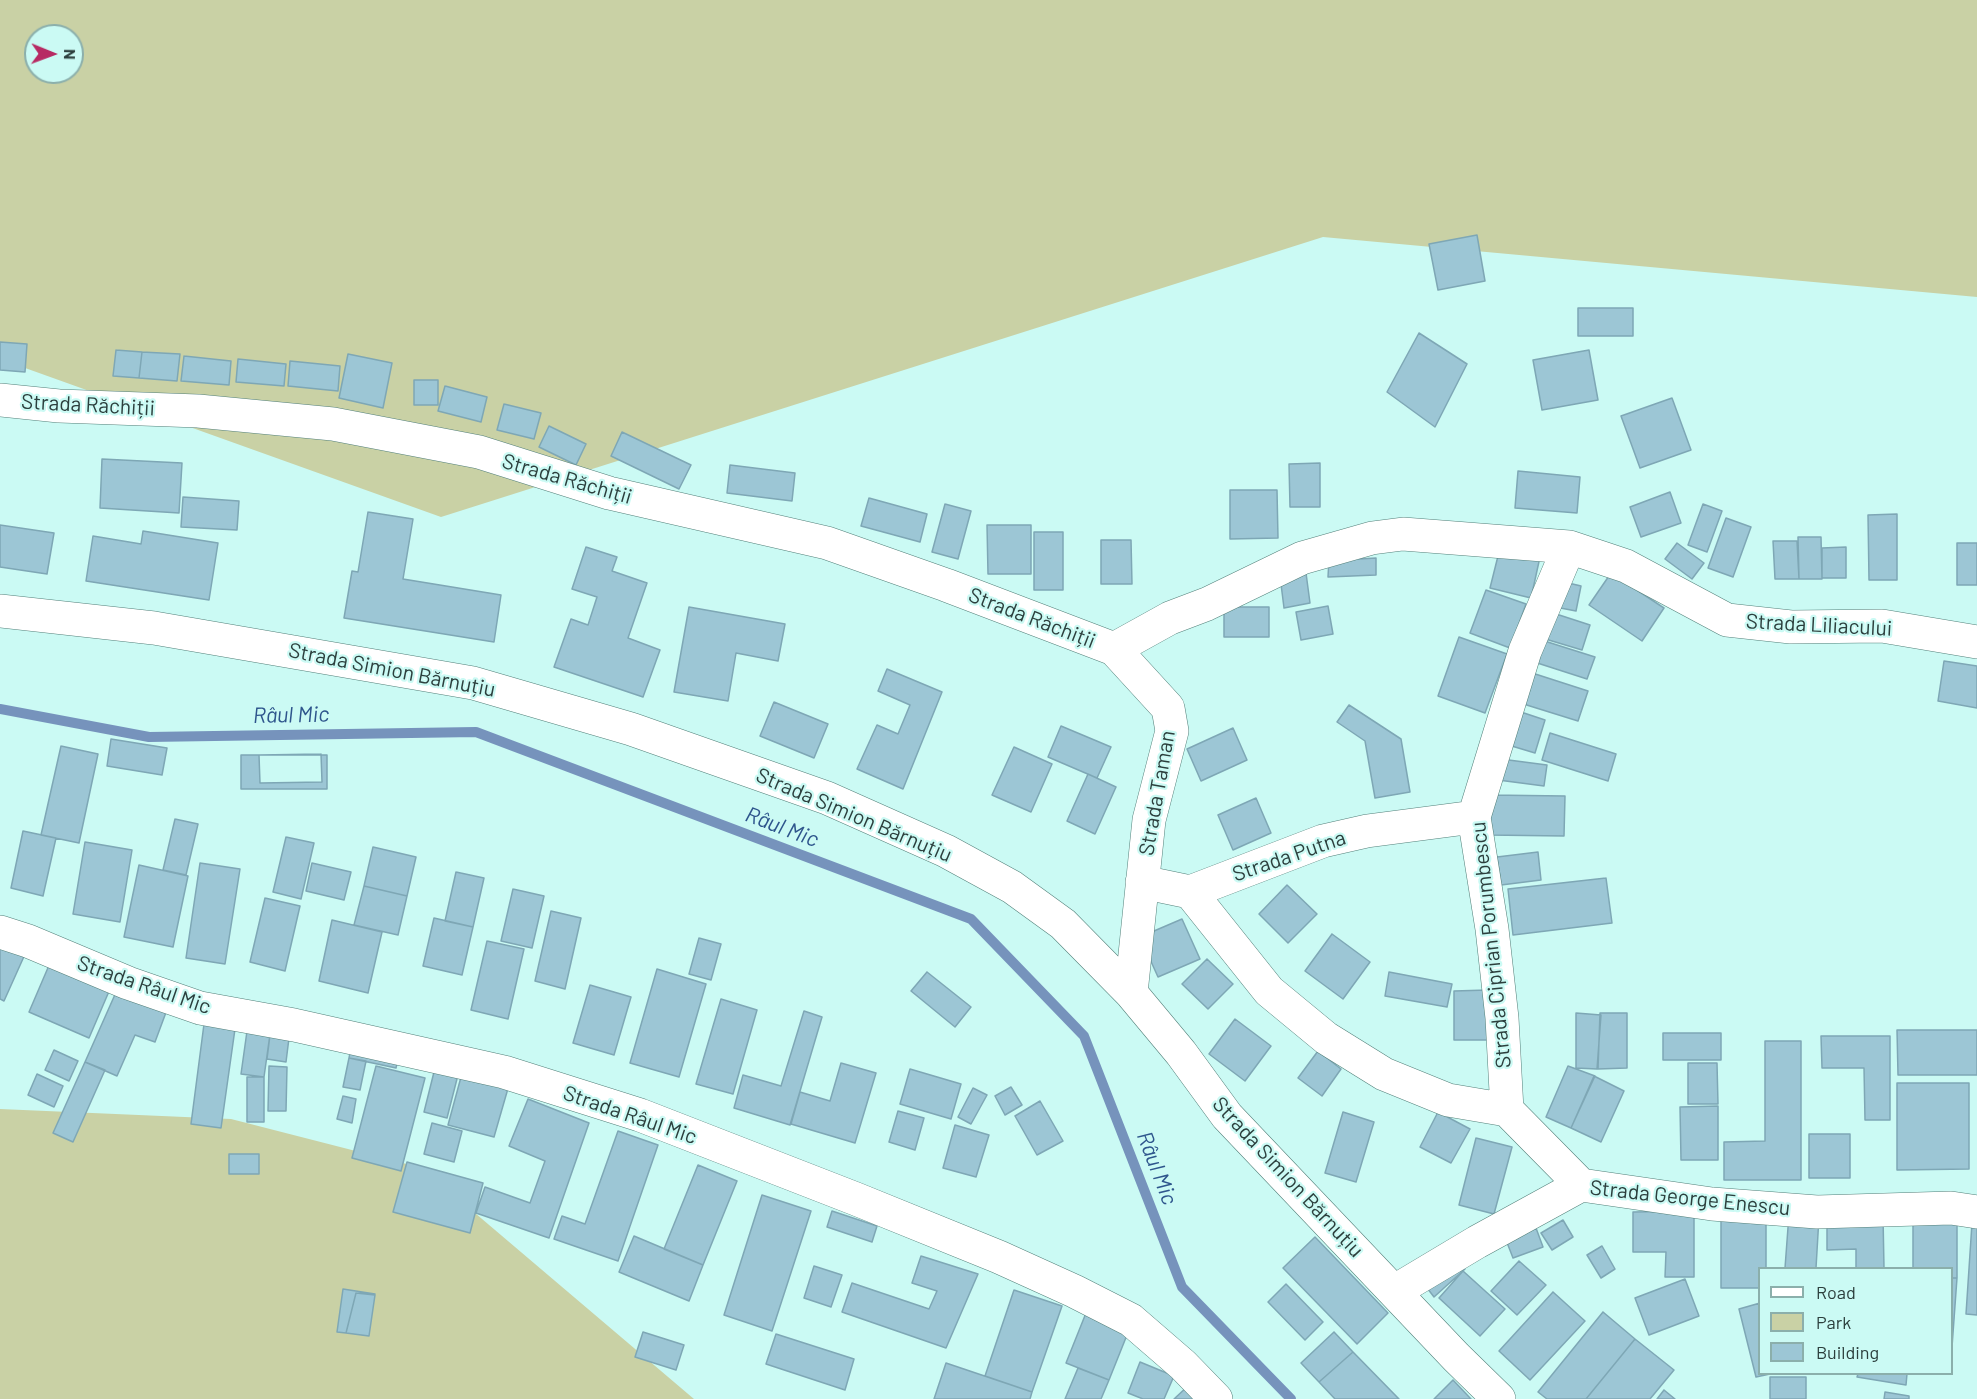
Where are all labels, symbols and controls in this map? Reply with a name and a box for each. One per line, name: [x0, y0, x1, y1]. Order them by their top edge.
north arrow: [24, 24, 84, 84]
text: N: [61, 49, 80, 60]
street label: Strada Răchiții: [20, 389, 156, 421]
street label: Strada Răchiții: [499, 448, 635, 510]
street label: Strada Răchiții: [965, 582, 1099, 654]
street label: Strada Liliacului: [1745, 609, 1893, 641]
street label: Strada Simion Bărnuțiu: [286, 638, 498, 702]
water label: Râul Mic: [253, 701, 329, 729]
street label: Strada Taman: [1134, 729, 1180, 857]
street label: Strada Simion Bărnuțiu: [752, 762, 956, 868]
water label: Râul Mic: [742, 801, 822, 853]
street label: Strada Ciprian Porumbescu: [1466, 820, 1516, 1070]
street label: Strada Putna: [1229, 825, 1349, 887]
street label: Strada Râul Mic: [74, 950, 214, 1020]
street label: Strada Râul Mic: [560, 1080, 700, 1150]
street label: Strada Simion Bărnuțiu: [1207, 1092, 1369, 1262]
water label: Râul Mic: [1131, 1128, 1183, 1208]
street label: Strada George Enescu: [1589, 1175, 1791, 1221]
legend: [1758, 1267, 1953, 1375]
text: Road: [1816, 1281, 1856, 1303]
text: Park: [1816, 1311, 1851, 1333]
text: Building: [1816, 1341, 1879, 1363]

